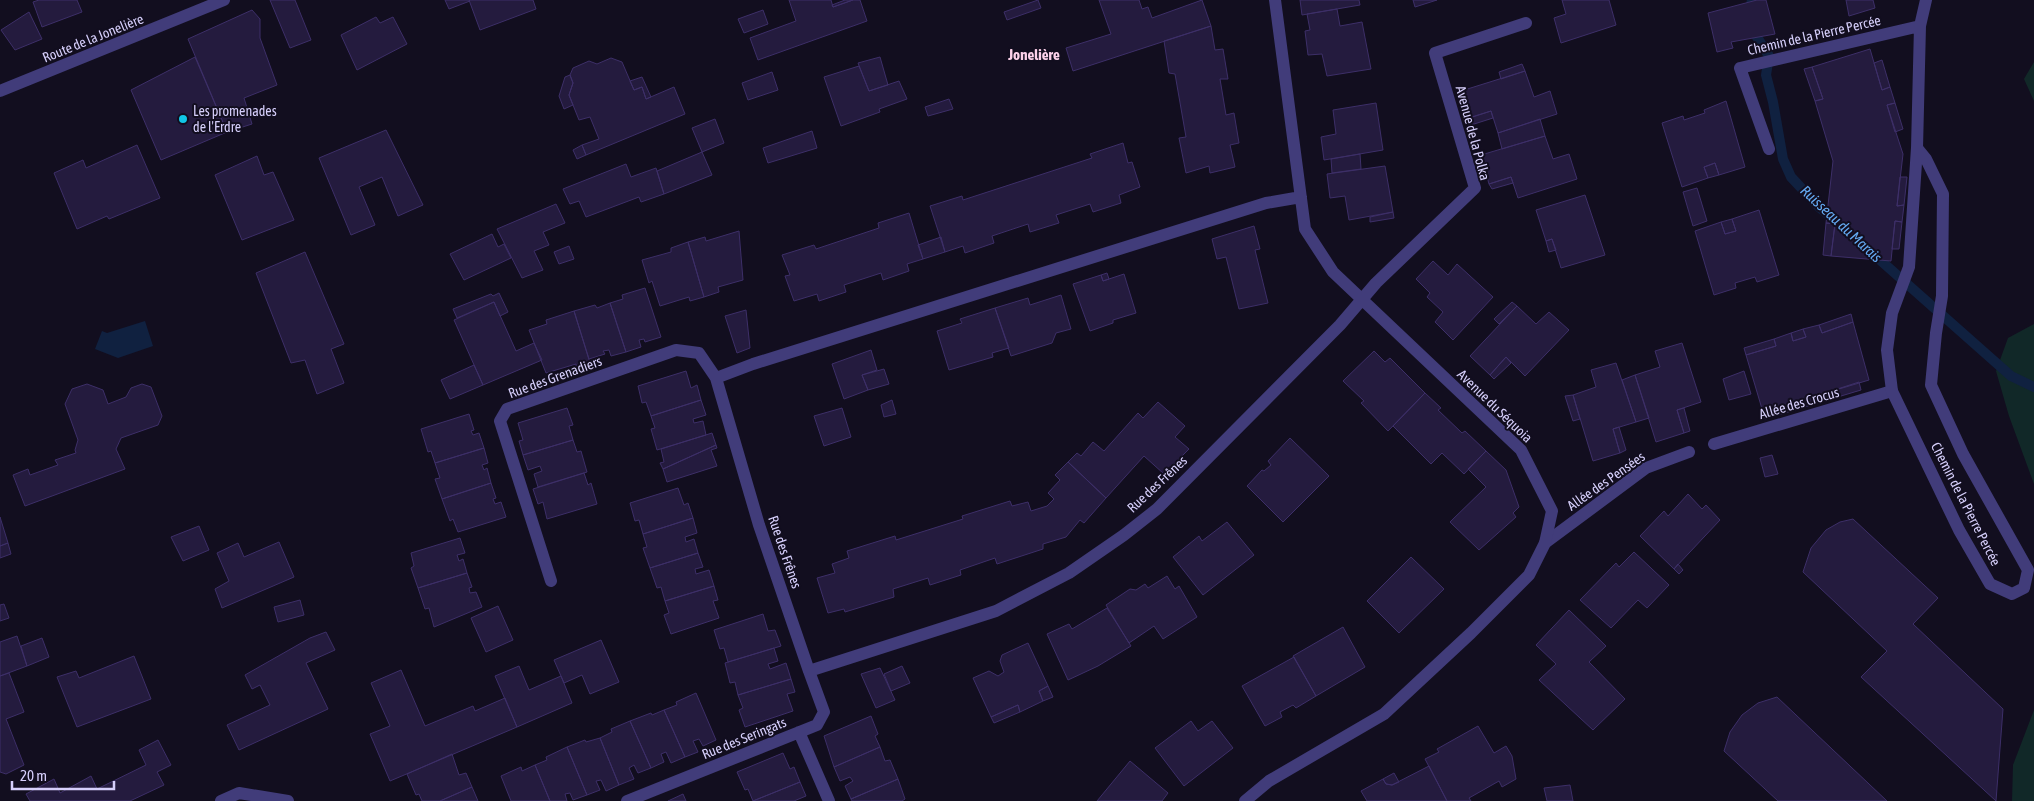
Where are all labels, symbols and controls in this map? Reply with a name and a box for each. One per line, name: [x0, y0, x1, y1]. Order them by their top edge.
street label: Route de la Jonelière: [40, 10, 146, 66]
street label: Chemin de la Pierre Percée: [1746, 12, 1882, 58]
district label: Jonelière: [1007, 46, 1060, 63]
street label: Avenue de la Polka: [1453, 84, 1493, 182]
place label: Les promenades de l'Erdre: [193, 103, 277, 135]
marker: Les promenades de l'Erdre: [177, 113, 189, 125]
water label: Ruisseau du Marais: [1797, 182, 1885, 266]
street label: Rue des Grenadiers: [506, 353, 604, 401]
street label: Avenue du Séquoia: [1454, 366, 1536, 446]
street label: Allée des Crocus: [1757, 384, 1841, 422]
street label: Chemin de la Pierre Percée: [1928, 440, 2004, 568]
street label: Allée des Pensées: [1564, 448, 1648, 514]
street label: Rue des Frênes: [1124, 452, 1190, 516]
street label: Rue des Frênes: [765, 514, 805, 591]
street label: Rue des Seringats: [700, 714, 789, 762]
scale bar: [12, 758, 115, 790]
text: 20 m: [20, 767, 47, 784]

